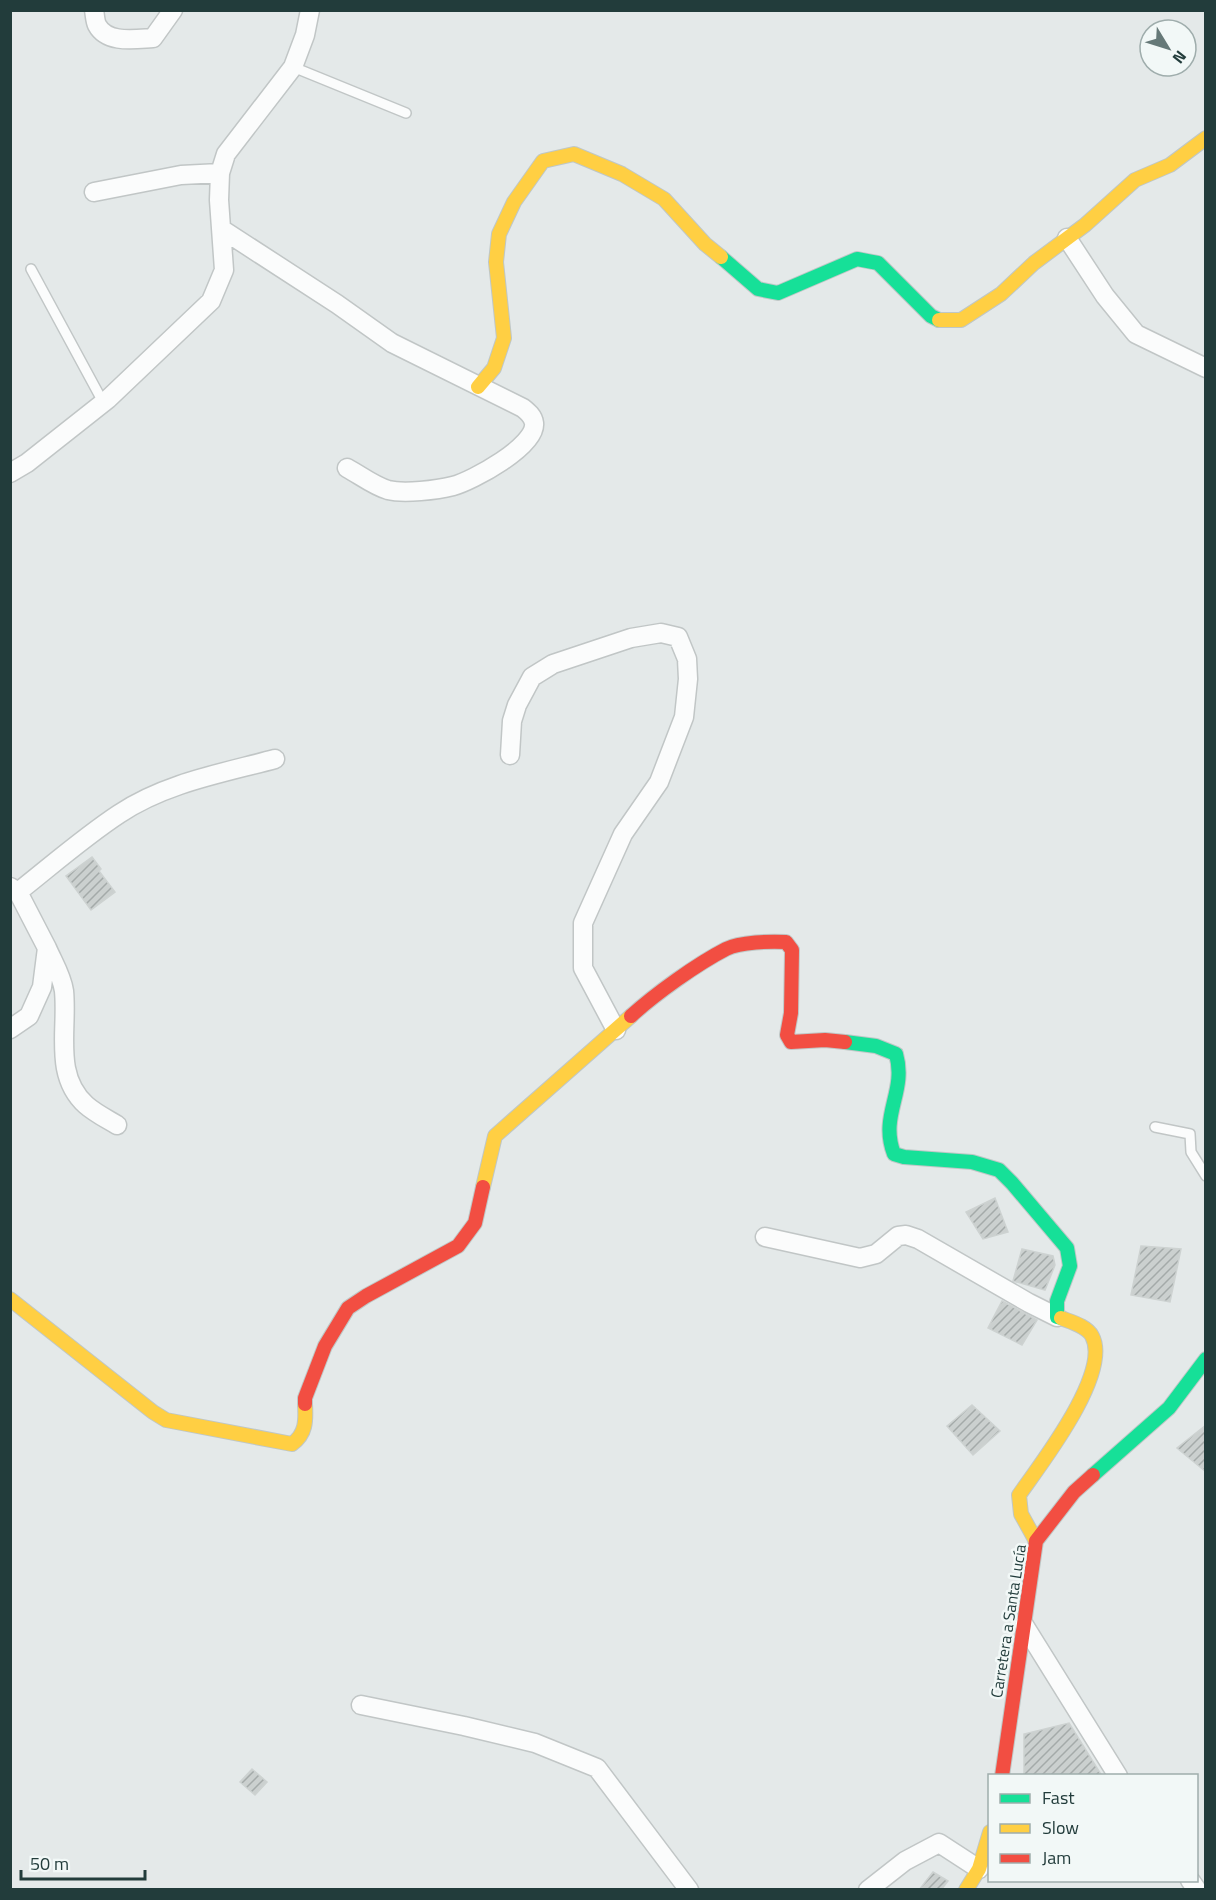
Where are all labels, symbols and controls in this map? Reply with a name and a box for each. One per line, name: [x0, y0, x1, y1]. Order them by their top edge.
north arrow: [1138, 18, 1198, 78]
text: N: [1167, 45, 1193, 69]
street label: Carretera a Santa Lucía: [984, 1543, 1032, 1699]
legend: [988, 1774, 1198, 1882]
text: Fast: [1042, 1784, 1075, 1811]
text: Slow: [1042, 1814, 1079, 1841]
scale bar: [21, 1843, 146, 1881]
text: Jam: [1042, 1844, 1071, 1871]
text: 50 m: [30, 1850, 69, 1877]

